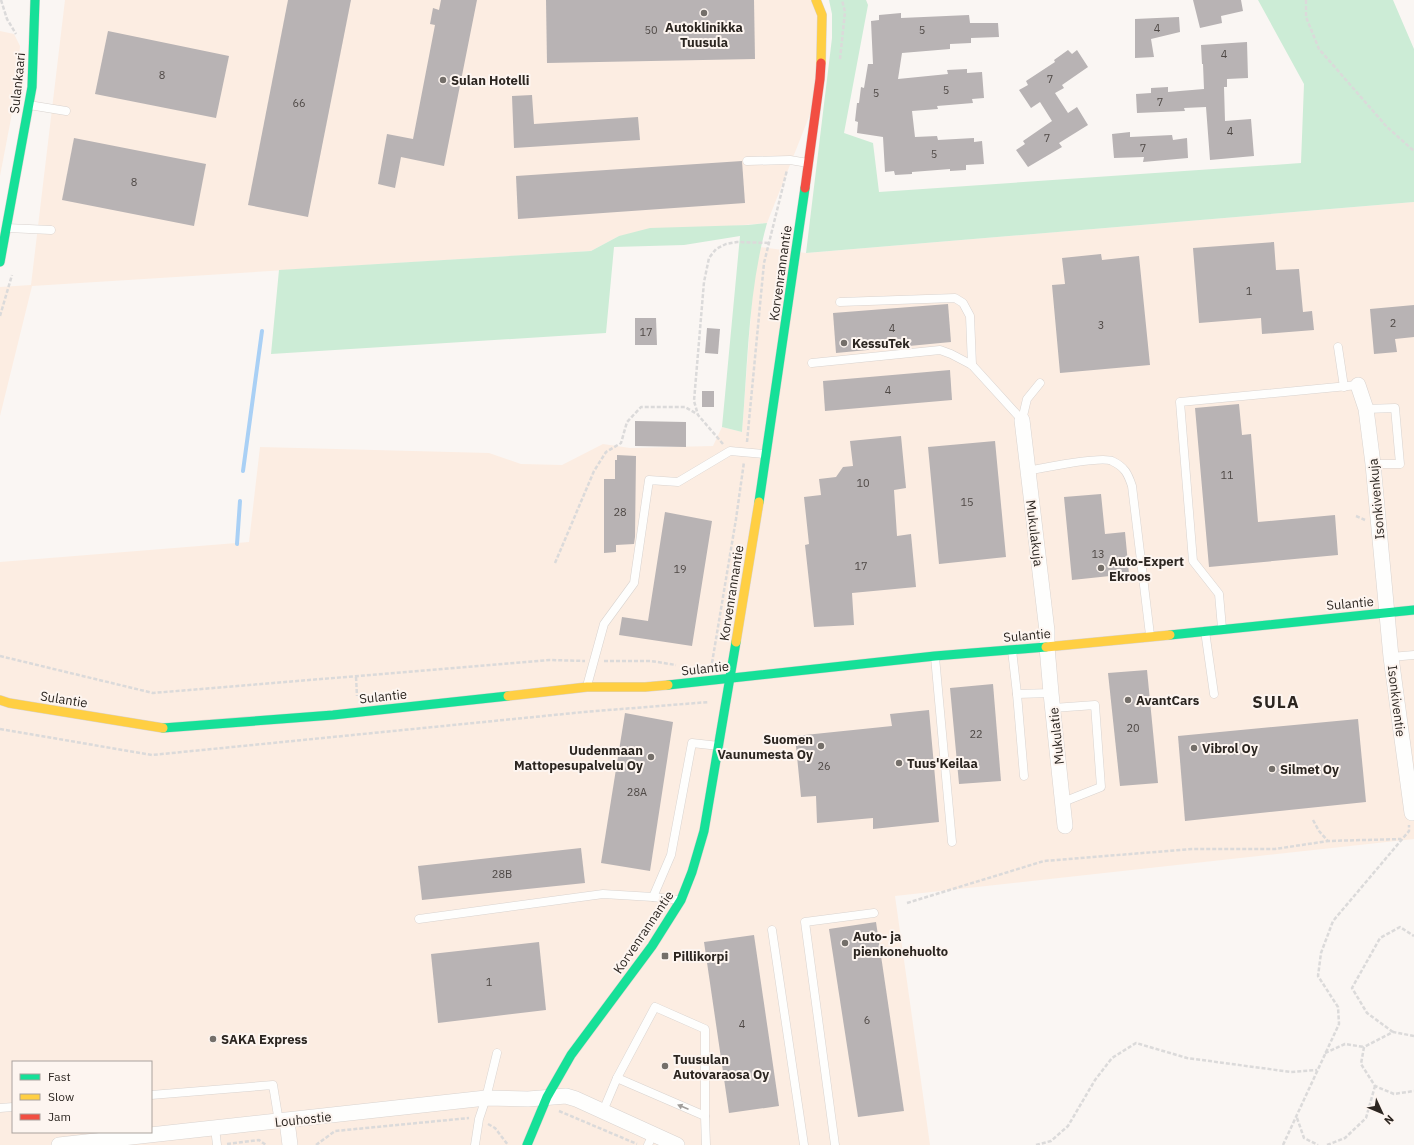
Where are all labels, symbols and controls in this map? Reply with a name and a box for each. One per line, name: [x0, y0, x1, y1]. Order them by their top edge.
marker: Autoklinikka Tuusula: [699, 8, 709, 18]
place label: Autoklinikka Tuusula: [665, 19, 743, 51]
house number: 4: [1154, 21, 1161, 35]
house number: 50: [644, 23, 658, 37]
house number: 5: [919, 23, 925, 37]
house number: 4: [1221, 47, 1228, 61]
street label: Sulankaari: [6, 52, 29, 115]
house number: 8: [159, 68, 165, 82]
place label: Sulan Hotelli: [451, 72, 529, 89]
house number: 7: [1047, 72, 1053, 86]
marker: Sulan Hotelli: [438, 75, 448, 85]
house number: 5: [943, 83, 949, 97]
house number: 5: [873, 86, 879, 100]
house number: 7: [1157, 95, 1163, 109]
house number: 66: [292, 96, 306, 110]
house number: 4: [1227, 124, 1234, 138]
house number: 7: [1044, 131, 1050, 145]
house number: 7: [1140, 141, 1146, 155]
house number: 5: [931, 147, 937, 161]
house number: 8: [131, 175, 137, 189]
street label: Korvenrannantie: [765, 224, 796, 322]
house number: 1: [1246, 284, 1253, 298]
house number: 2: [1390, 316, 1396, 330]
house number: 3: [1098, 318, 1104, 332]
house number: 4: [889, 321, 896, 335]
house number: 17: [639, 325, 653, 339]
place label: KessuTek: [852, 335, 910, 352]
marker: KessuTek: [839, 338, 849, 348]
house number: 4: [885, 383, 892, 397]
street label: Isonkivenkuja: [1364, 458, 1389, 540]
house number: 11: [1220, 468, 1234, 482]
house number: 10: [856, 476, 870, 490]
house number: 15: [960, 495, 974, 509]
street label: Mukulakuja: [1022, 499, 1047, 567]
house number: 28: [613, 505, 627, 519]
street label: Korvenrannantie: [716, 544, 747, 642]
house number: 13: [1091, 547, 1105, 561]
place label: Auto-Expert Ekroos: [1109, 553, 1184, 585]
house number: 17: [854, 559, 868, 573]
house number: 19: [673, 562, 687, 576]
marker: Auto-Expert Ekroos: [1096, 563, 1106, 573]
street label: Sulantie: [1326, 593, 1375, 614]
street label: Sulantie: [1003, 625, 1052, 646]
street label: Sulantie: [680, 658, 730, 679]
street label: Isonkiventie: [1384, 664, 1409, 738]
street label: Sulantie: [358, 686, 408, 707]
street label: Sulantie: [39, 687, 89, 712]
district label: SULA: [1252, 691, 1300, 713]
place label: AvantCars: [1136, 692, 1200, 709]
marker: AvantCars: [1123, 695, 1133, 705]
street label: Mukulatie: [1045, 706, 1068, 765]
house number: 20: [1126, 721, 1140, 735]
house number: 22: [969, 727, 983, 741]
place label: Suomen Vaunumesta Oy: [717, 731, 813, 763]
place label: Vibrol Oy: [1202, 740, 1258, 757]
marker: Suomen Vaunumesta Oy: [816, 741, 826, 751]
place label: Uudenmaan Mattopesupalvelu Oy: [514, 742, 643, 774]
marker: Vibrol Oy: [1189, 743, 1199, 753]
marker: Uudenmaan Mattopesupalvelu Oy: [646, 752, 656, 762]
place label: Tuus'Keilaa: [907, 755, 978, 772]
marker: Tuus'Keilaa: [894, 758, 904, 768]
house number: 26: [817, 759, 831, 773]
place label: Silmet Oy: [1280, 761, 1339, 778]
marker: Silmet Oy: [1267, 764, 1277, 774]
house number: 28A: [627, 785, 647, 799]
house number: 28B: [492, 867, 512, 881]
street label: Korvenrannantie: [609, 887, 677, 977]
place label: Auto- ja pienkonehuolto: [853, 928, 948, 960]
marker: Auto- ja pienkonehuolto: [840, 938, 850, 948]
place label: Pillikorpi: [673, 948, 728, 965]
marker: Pillikorpi: [660, 951, 670, 961]
house number: 1: [486, 975, 493, 989]
house number: 6: [864, 1013, 870, 1027]
house number: 4: [739, 1017, 746, 1031]
place label: SAKA Express: [221, 1031, 308, 1048]
marker: SAKA Express: [208, 1034, 218, 1044]
place label: Tuusulan Autovaraosa Oy: [673, 1051, 769, 1083]
legend: [12, 1061, 152, 1133]
marker: Tuusulan Autovaraosa Oy: [660, 1061, 670, 1071]
text: Fast: [48, 1069, 71, 1084]
text: Slow: [48, 1089, 74, 1104]
north arrow: [1362, 1093, 1402, 1133]
one-way arrow: [677, 1103, 689, 1109]
street label: Louhostie: [274, 1108, 332, 1131]
text: Jam: [48, 1109, 71, 1124]
text: N: [1381, 1112, 1397, 1128]

